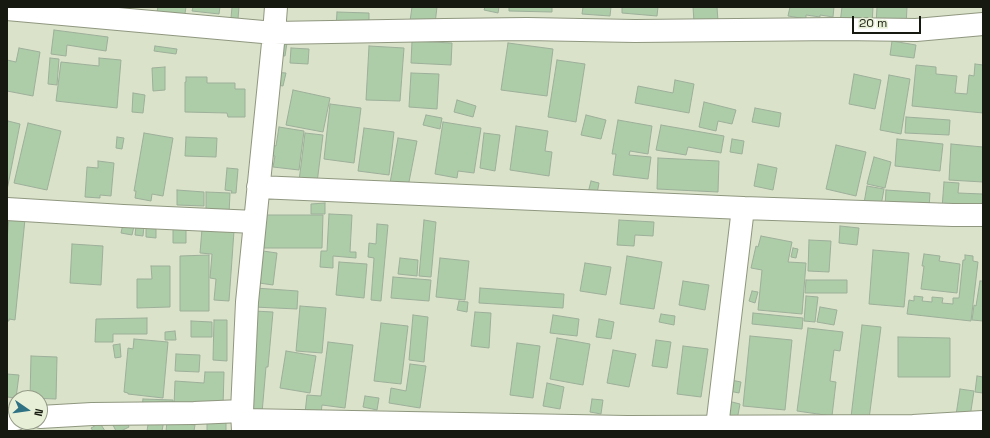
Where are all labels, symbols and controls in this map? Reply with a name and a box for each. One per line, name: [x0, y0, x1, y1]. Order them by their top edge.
scale bar: [854, 8, 923, 34]
text: 20 m: [859, 15, 887, 31]
north arrow: [8, 390, 48, 430]
text: N: [31, 407, 46, 418]

